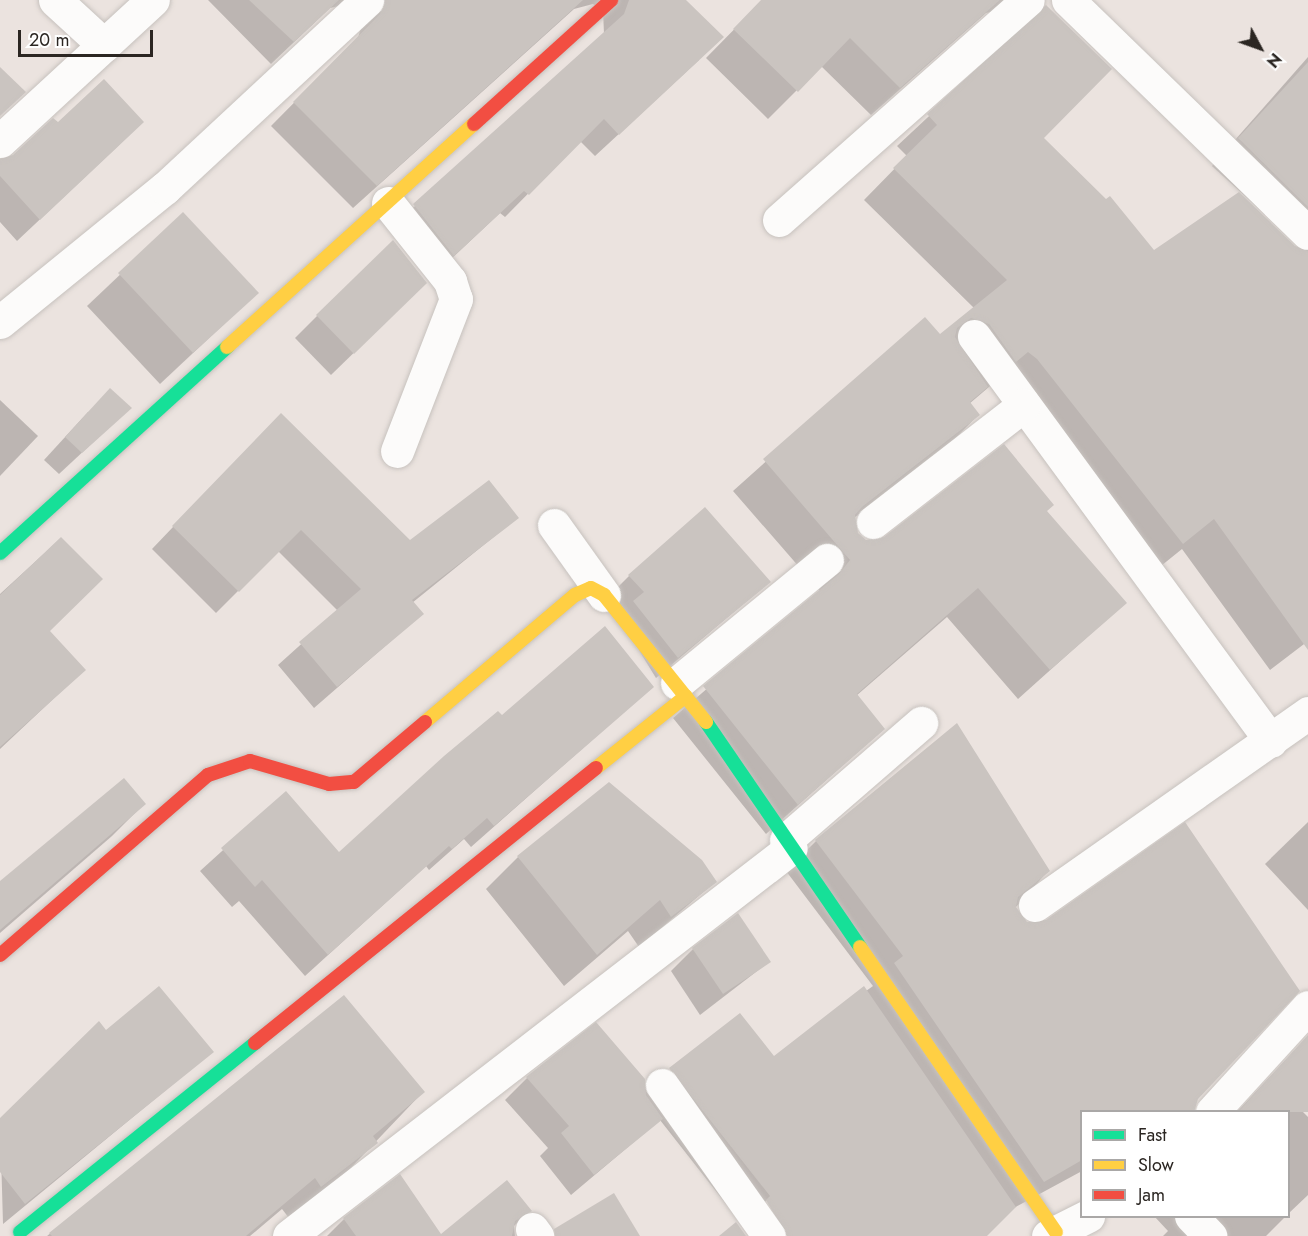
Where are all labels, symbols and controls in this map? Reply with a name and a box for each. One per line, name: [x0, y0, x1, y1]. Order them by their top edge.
scale bar: [21, 18, 156, 56]
north arrow: [1230, 18, 1290, 78]
text: 20 m: [29, 27, 69, 53]
text: N: [1261, 48, 1287, 72]
legend: [1080, 1110, 1290, 1218]
text: Fast: [1138, 1122, 1167, 1148]
text: Slow: [1138, 1152, 1174, 1178]
text: Jam: [1138, 1182, 1165, 1208]

